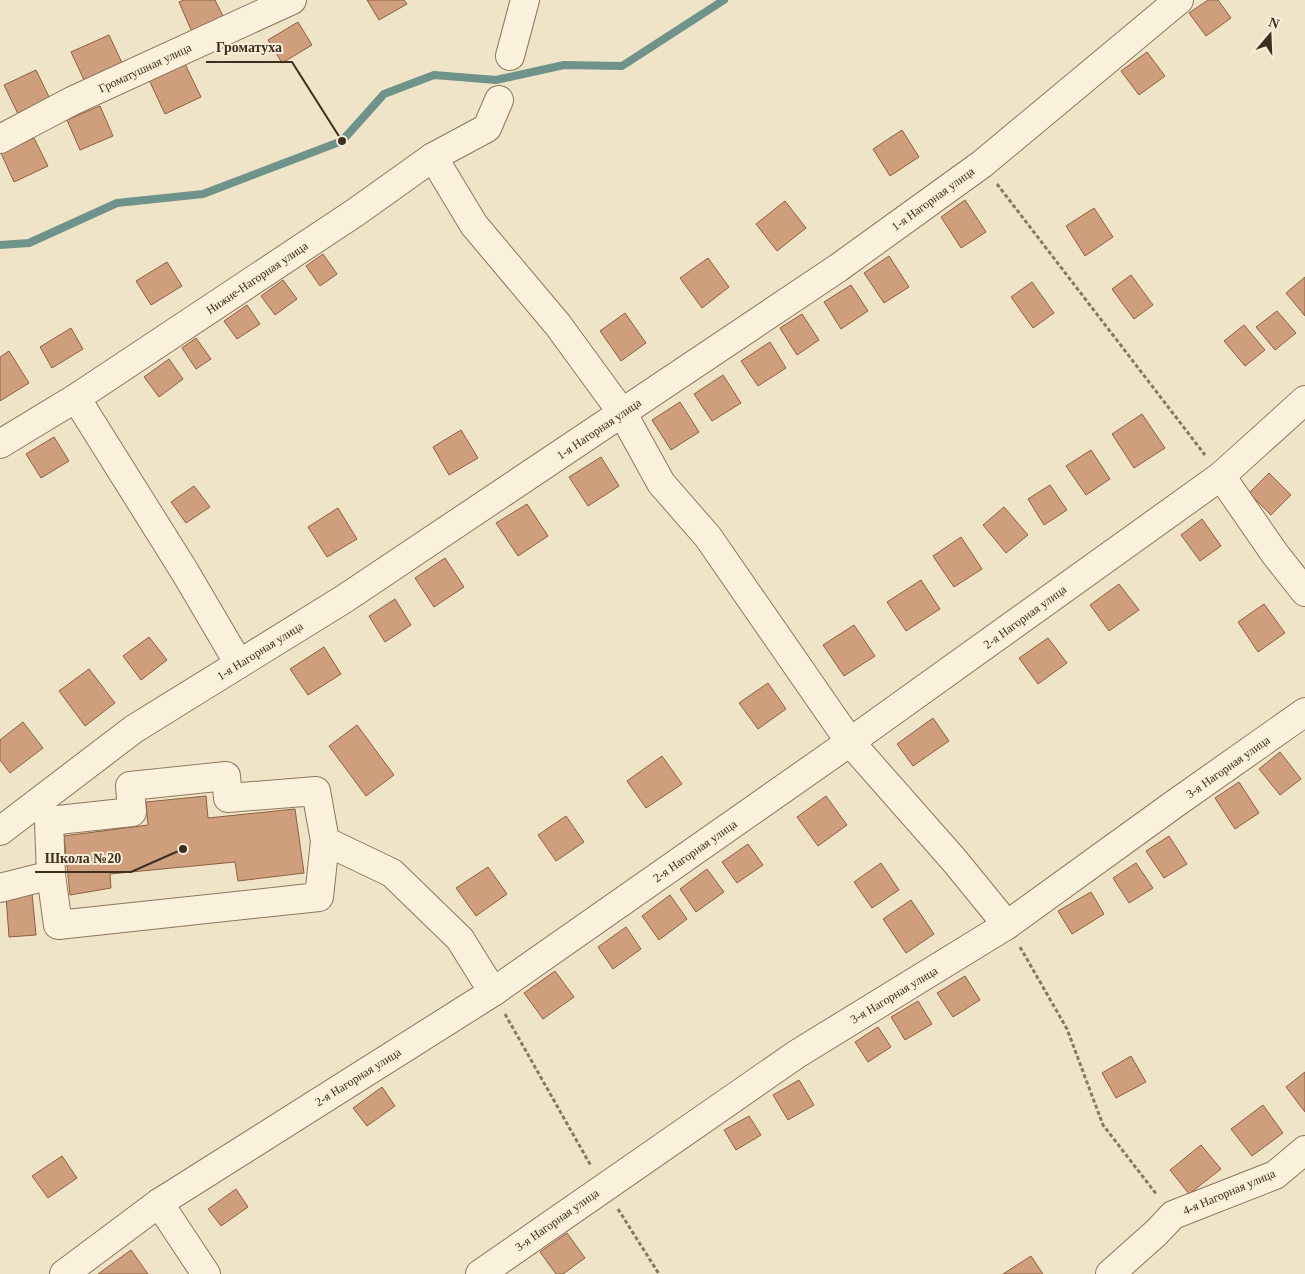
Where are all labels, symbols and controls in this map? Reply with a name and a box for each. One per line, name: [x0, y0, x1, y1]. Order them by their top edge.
north arrow: [1245, 10, 1295, 60]
text: N: [1267, 14, 1281, 32]
callout: Громатуха: [206, 33, 292, 62]
street label: Громатушная улица: [96, 40, 194, 96]
text: Громатуха: [216, 40, 282, 55]
street label: 1-я Нагорная улица: [889, 164, 978, 234]
street label: Нижне-Нагорная улица: [203, 238, 311, 317]
street label: 1-я Нагорная улица: [554, 395, 645, 462]
street label: 2-я Нагорная улица: [981, 582, 1070, 652]
street label: 1-я Нагорная улица: [214, 618, 306, 683]
street label: 3-я Нагорная улица: [1183, 732, 1273, 801]
street label: 2-я Нагорная улица: [650, 816, 740, 885]
callout: Школа №20: [35, 843, 131, 872]
text: Школа №20: [45, 851, 121, 866]
street label: 3-я Нагорная улица: [848, 963, 941, 1027]
street label: 2-я Нагорная улица: [312, 1044, 404, 1109]
street label: 4-я Нагорная улица: [1181, 1166, 1278, 1218]
street label: 3-я Нагорная улица: [512, 1185, 602, 1254]

